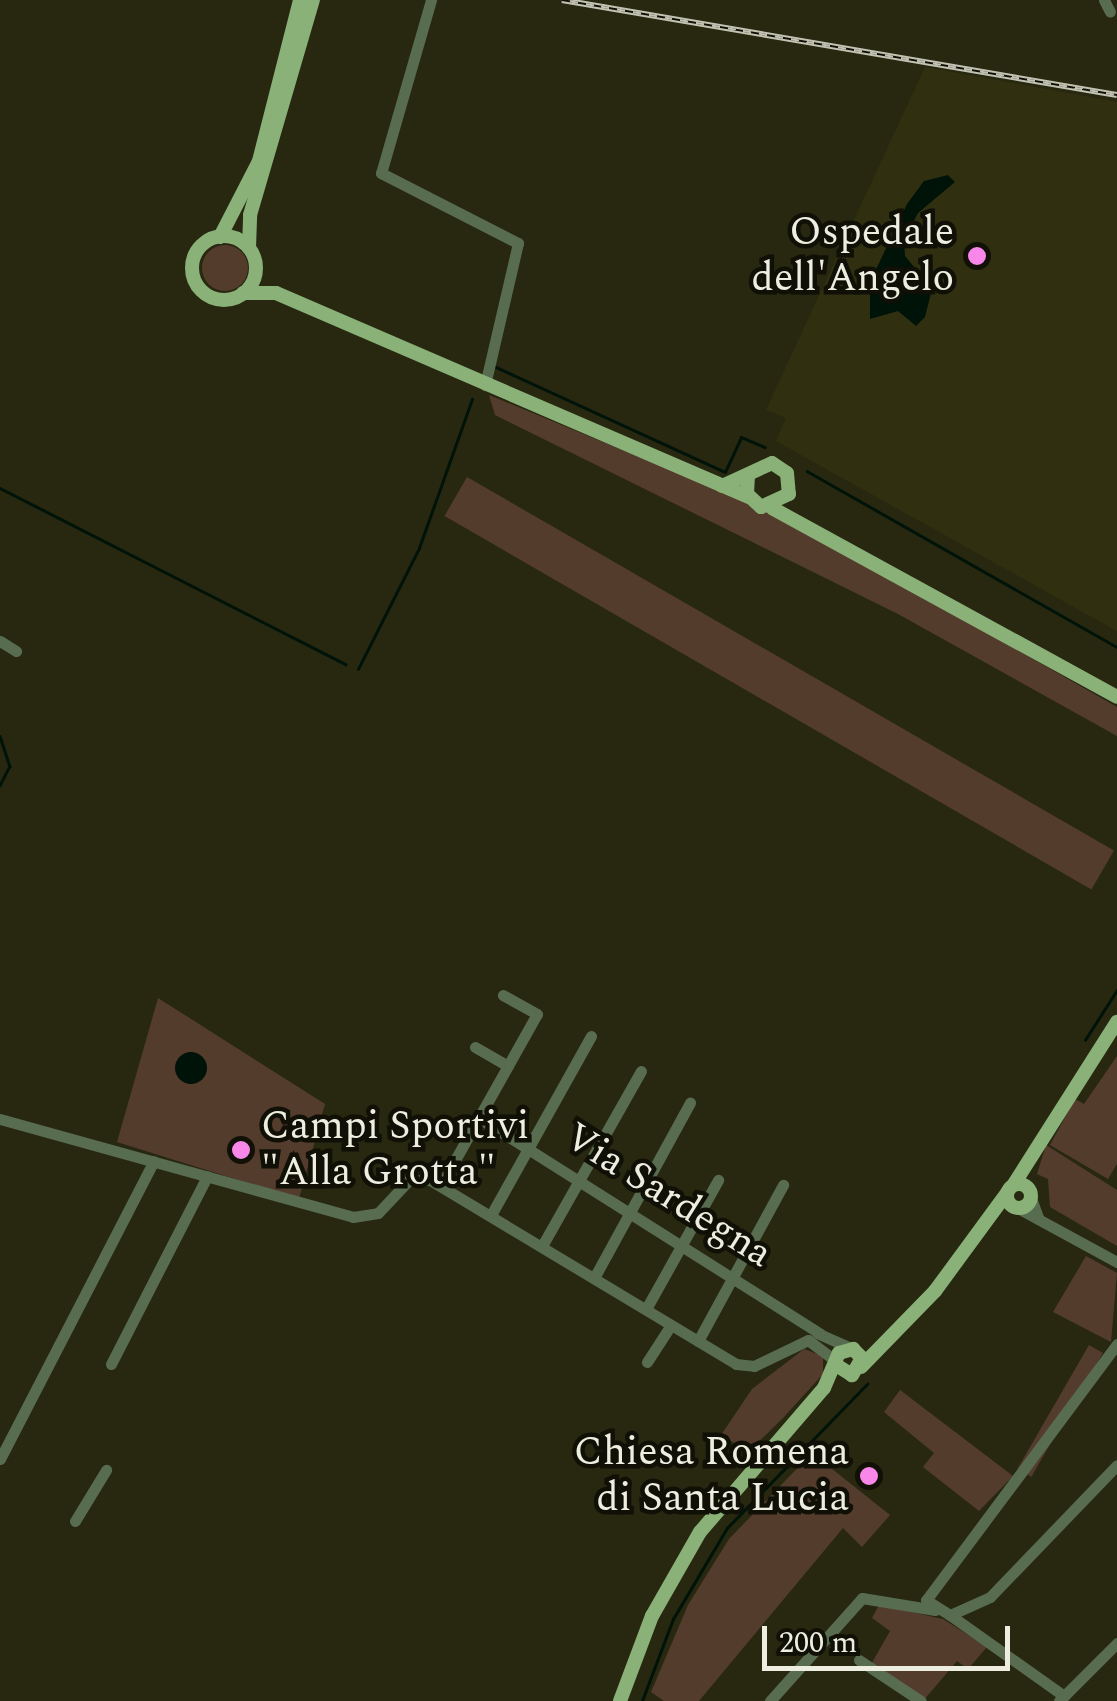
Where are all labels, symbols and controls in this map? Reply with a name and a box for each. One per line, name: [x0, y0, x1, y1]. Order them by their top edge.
place label: Ospedale dell'Angelo: [752, 209, 954, 303]
marker: Ospedale dell'Angelo: [964, 243, 990, 269]
place label: Campi Sportivi "Alla Grotta": [261, 1103, 529, 1197]
street label: Via Sardegna: [556, 1113, 780, 1279]
marker: Campi Sportivi "Alla Grotta": [230, 1139, 252, 1161]
place label: Chiesa Romena di Santa Lucia: [574, 1429, 849, 1523]
marker: Chiesa Romena di Santa Lucia: [858, 1465, 880, 1487]
scale bar: [767, 1606, 1014, 1668]
text: 200 m: [779, 1620, 857, 1666]

